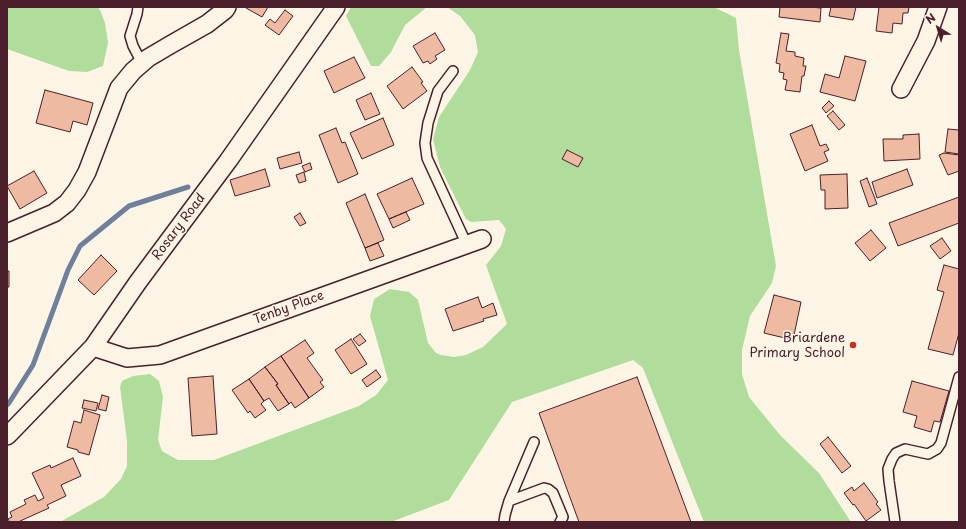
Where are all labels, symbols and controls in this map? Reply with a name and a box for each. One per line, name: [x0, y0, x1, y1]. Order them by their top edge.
north arrow: [918, 8, 958, 48]
text: N: [922, 9, 939, 28]
street label: Rosary Road: [149, 191, 209, 263]
street label: Tenby Place: [252, 288, 326, 328]
place label: Briardene Primary School: [749, 330, 845, 361]
marker: Briardene Primary School: [848, 340, 858, 350]

